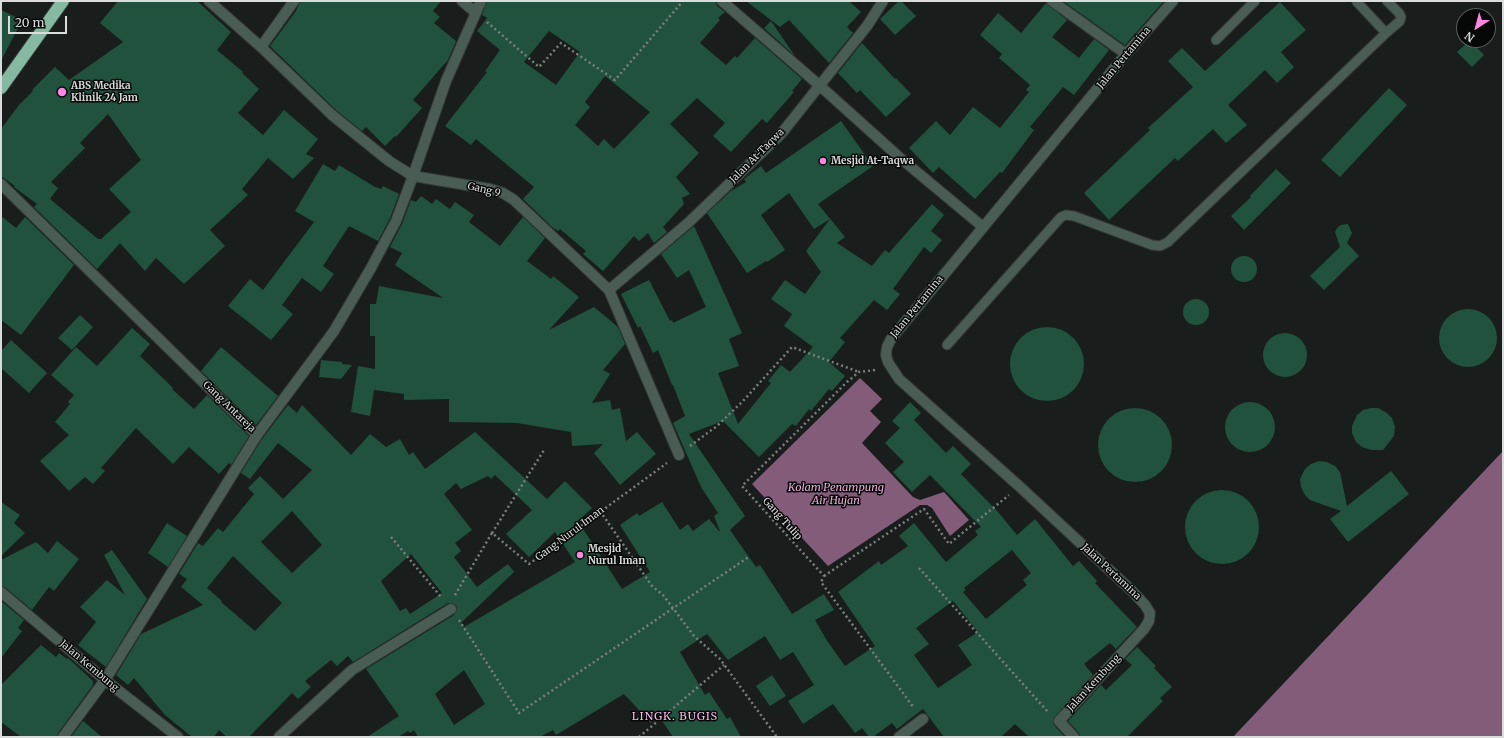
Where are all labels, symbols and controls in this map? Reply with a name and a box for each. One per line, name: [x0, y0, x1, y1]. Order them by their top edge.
scale bar: [10, 8, 69, 34]
north arrow: [1456, 8, 1496, 48]
text: 20 m: [15, 15, 44, 30]
street label: Jalan Pertamina: [1095, 25, 1153, 91]
text: N: [1462, 29, 1477, 45]
place label: ABS Medika Klinik 24 Jam: [71, 80, 138, 104]
marker: ABS Medika Klinik 24 Jam: [56, 86, 68, 98]
street label: Jalan At-Taqwa: [727, 126, 787, 186]
place label: Mesjid At-Taqwa: [831, 155, 914, 167]
marker: Mesjid At-Taqwa: [818, 156, 828, 166]
street label: Gang 9: [466, 180, 502, 200]
street label: Jalan Pertamina: [888, 273, 946, 341]
street label: Gang Antareja: [200, 379, 258, 435]
water label: Kolam Penampung Air Hujan: [788, 481, 884, 507]
street label: Gang Tulip: [760, 495, 804, 543]
street label: Gang Nurul Iman: [533, 504, 607, 564]
street label: Jalan Pertamina: [1079, 541, 1143, 603]
place label: Mesjid Nurul Iman: [588, 543, 645, 566]
marker: Mesjid Nurul Iman: [575, 550, 585, 560]
street label: Jalan Kembung: [57, 638, 121, 694]
street label: Jalan Kembung: [1065, 652, 1123, 714]
district label: LINGK. BUGIS: [632, 710, 718, 724]

